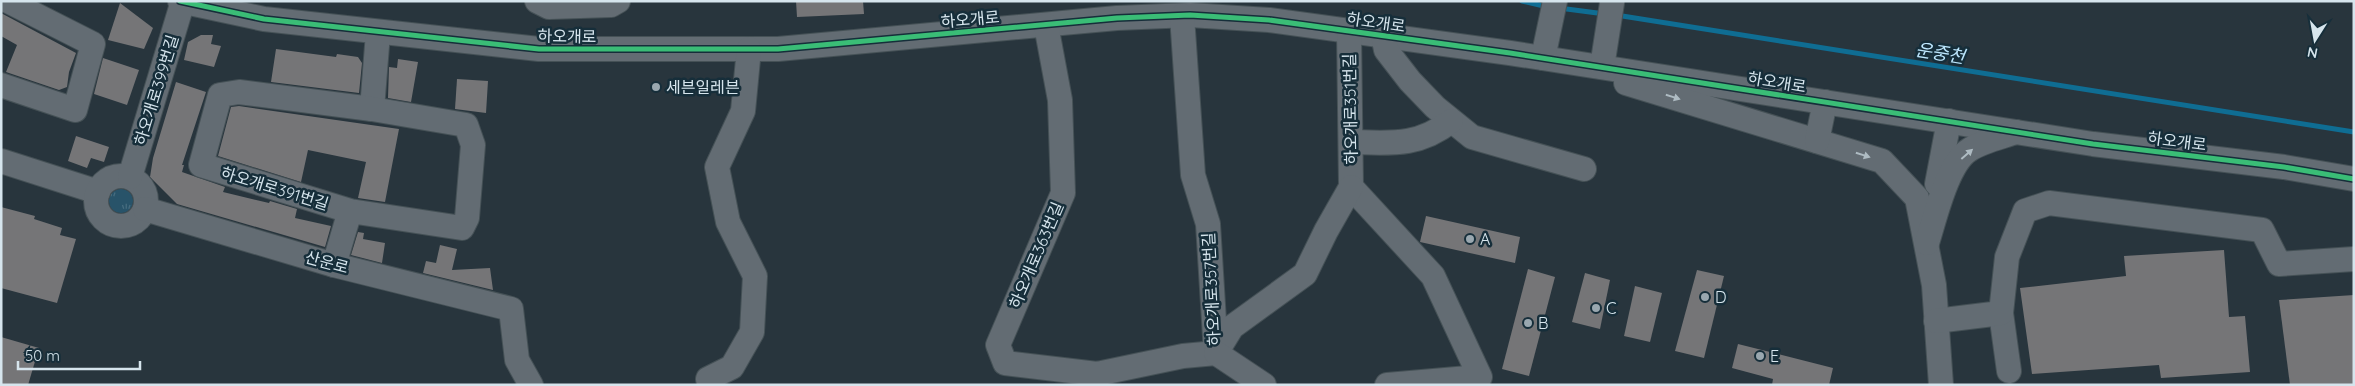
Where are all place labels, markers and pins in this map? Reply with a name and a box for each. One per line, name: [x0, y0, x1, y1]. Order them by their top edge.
place label: 세븐일레븐: [666, 77, 740, 97]
marker: 세븐일레븐: [650, 81, 662, 93]
place label: A: [1480, 229, 1490, 249]
marker: A: [1464, 233, 1476, 245]
place label: D: [1715, 287, 1727, 307]
marker: D: [1699, 291, 1711, 303]
place label: C: [1606, 298, 1616, 318]
marker: C: [1590, 302, 1602, 314]
place label: B: [1538, 313, 1548, 333]
marker: B: [1522, 317, 1534, 329]
place label: E: [1770, 346, 1779, 366]
marker: E: [1754, 350, 1766, 362]

